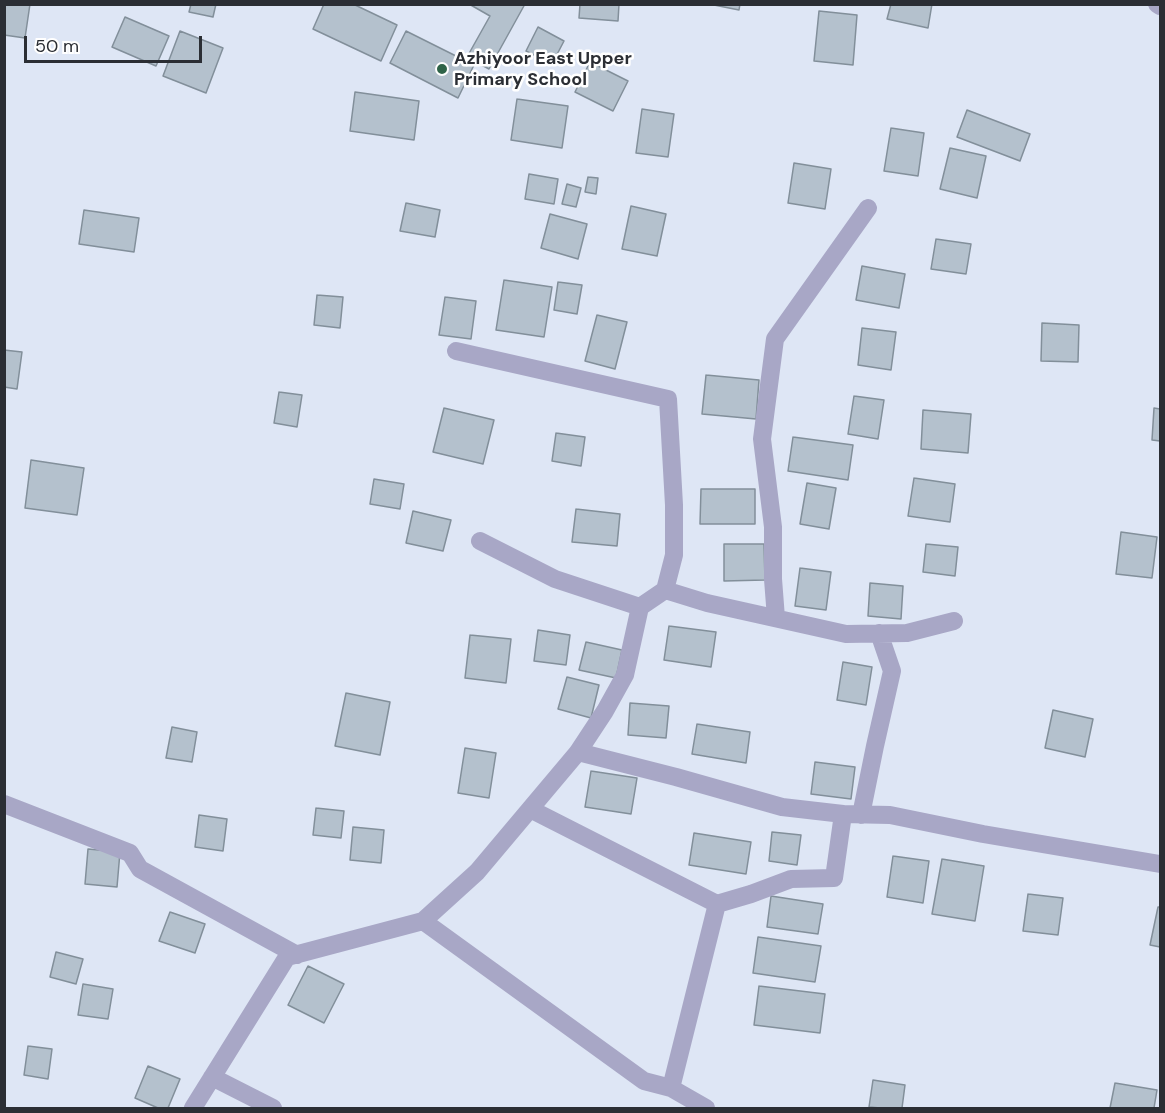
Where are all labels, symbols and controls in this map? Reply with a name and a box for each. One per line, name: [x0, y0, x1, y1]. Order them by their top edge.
scale bar: [27, 24, 206, 62]
text: 50 m: [35, 34, 79, 58]
place label: Azhiyoor East Upper Primary School: [454, 48, 632, 90]
marker: Azhiyoor East Upper Primary School: [435, 62, 449, 76]

